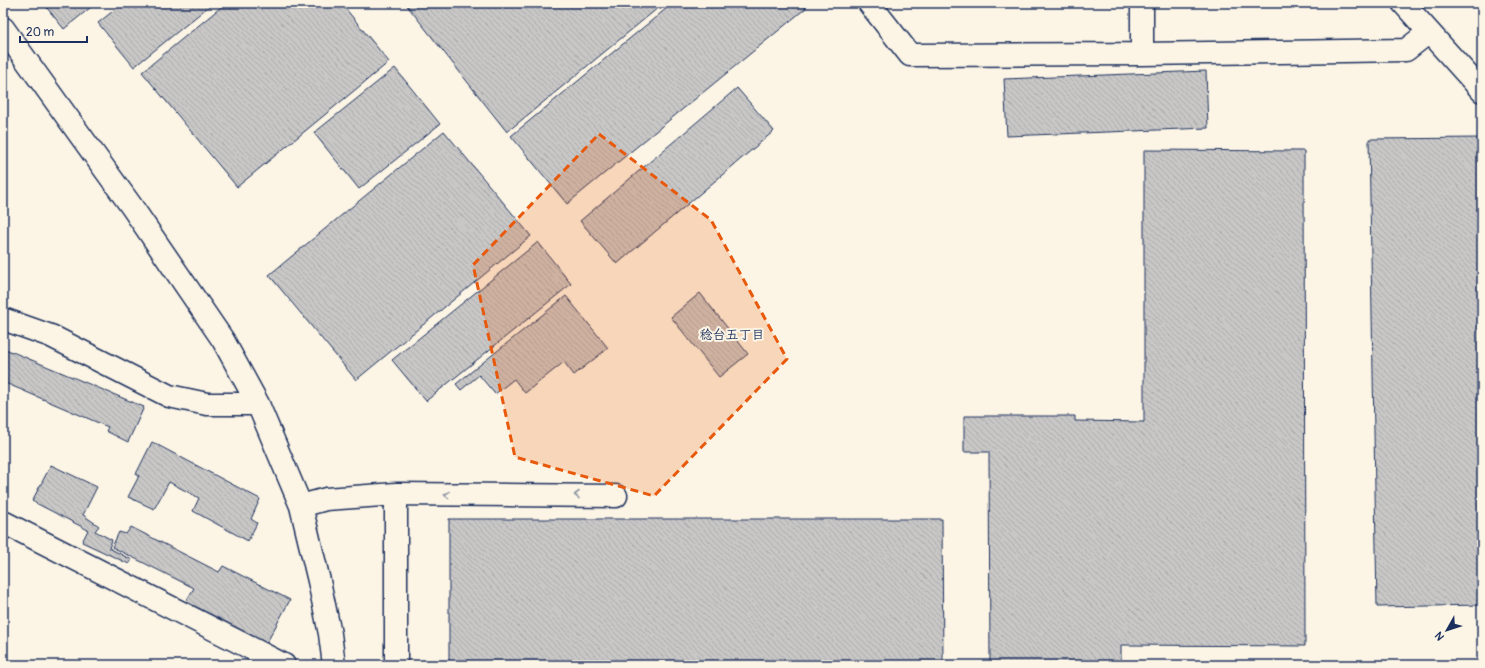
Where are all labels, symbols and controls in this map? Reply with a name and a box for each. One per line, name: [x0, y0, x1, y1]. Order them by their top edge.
scale bar: [20, 18, 87, 44]
text: 20 m: [26, 25, 55, 40]
district label: 稔台五丁目: [699, 327, 765, 343]
one-way arrow: [444, 491, 450, 499]
one-way arrow: [574, 491, 580, 499]
north arrow: [1427, 610, 1467, 650]
text: N: [1432, 629, 1447, 643]

